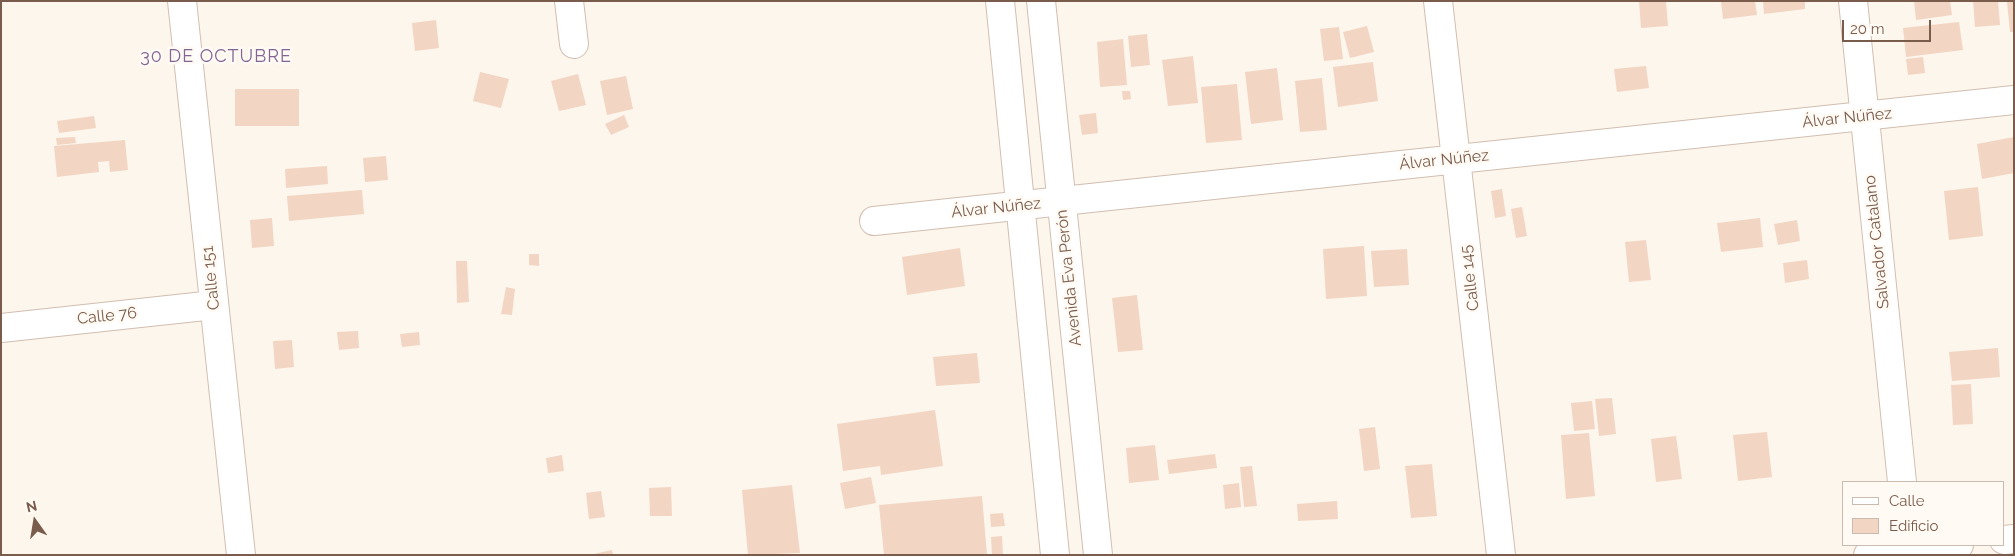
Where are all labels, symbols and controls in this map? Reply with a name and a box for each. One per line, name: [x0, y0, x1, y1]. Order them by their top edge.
scale bar: [1845, 10, 1934, 42]
text: 20 m: [1850, 20, 1885, 38]
district label: 30 DE OCTUBRE: [139, 46, 293, 68]
street label: Álvar Núñez: [1801, 104, 1893, 132]
street label: Álvar Núñez: [1398, 146, 1490, 174]
street label: Salvador Catalano: [1860, 174, 1894, 310]
street label: Álvar Núñez: [950, 194, 1042, 222]
street label: Avenida Eva Perón: [1052, 209, 1086, 347]
street label: Calle 145: [1456, 244, 1484, 312]
street label: Calle 151: [198, 245, 224, 311]
street label: Calle 76: [76, 303, 138, 329]
legend: [1842, 481, 2005, 546]
text: Calle: [1889, 492, 1924, 510]
north arrow: [10, 496, 60, 546]
text: N: [25, 497, 39, 515]
text: Edificio: [1889, 517, 1939, 535]

